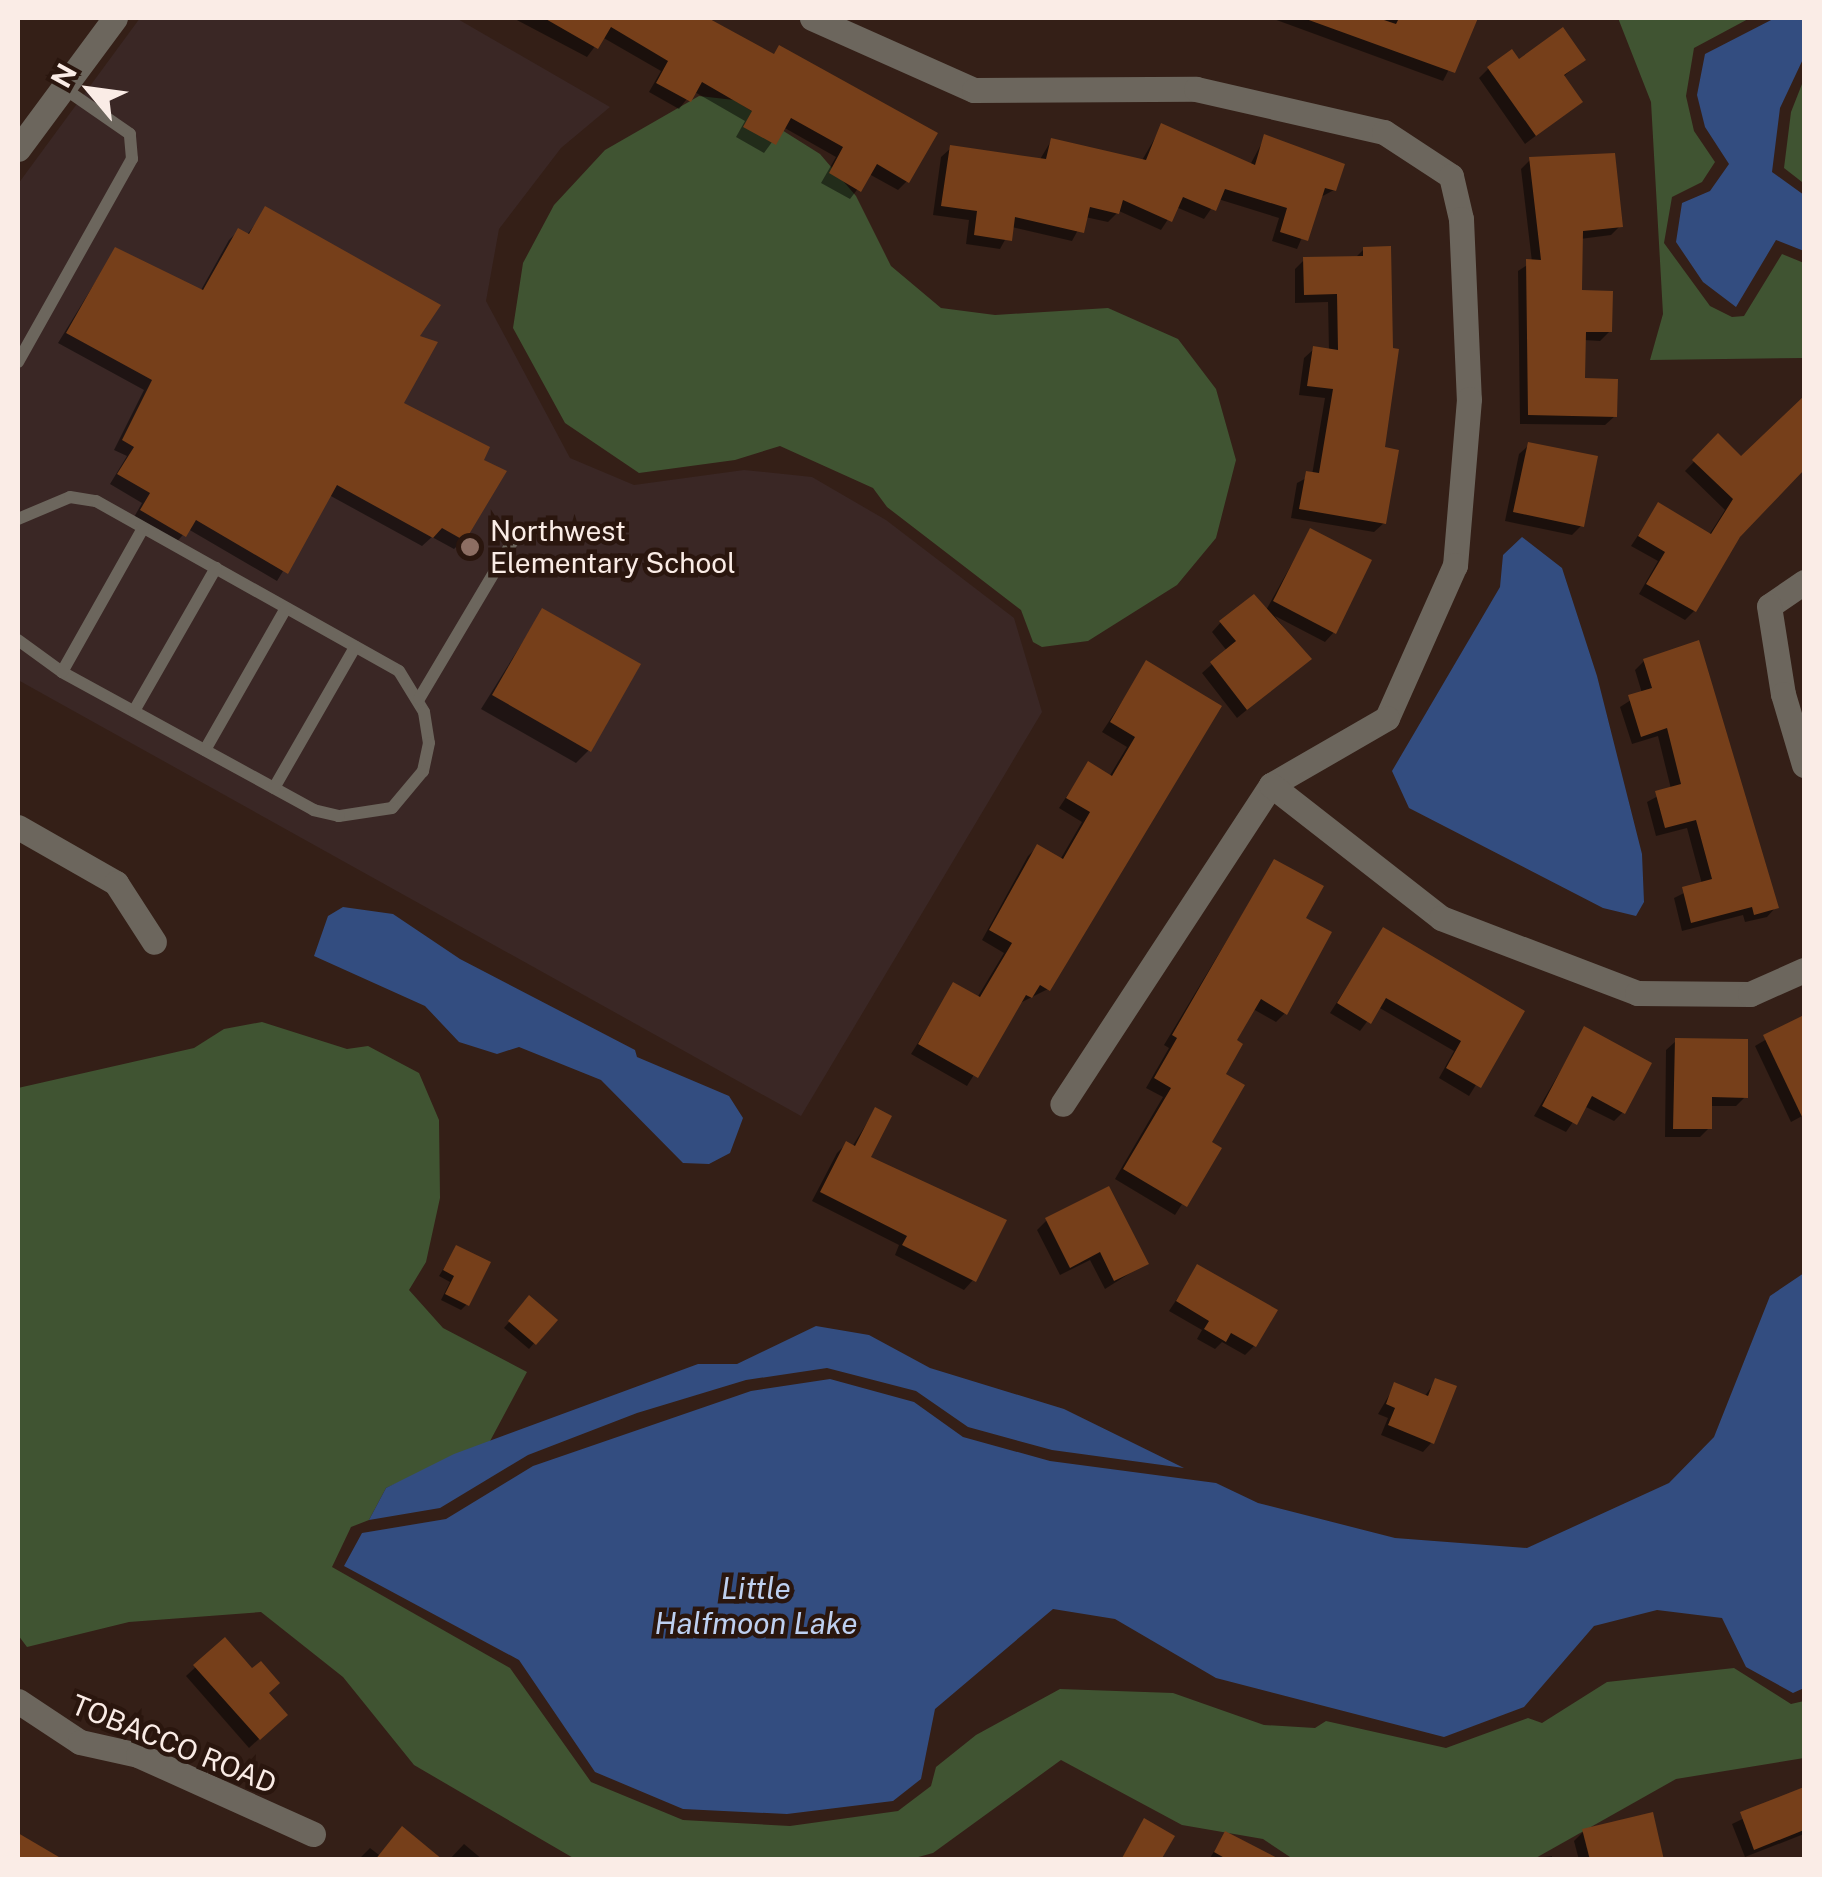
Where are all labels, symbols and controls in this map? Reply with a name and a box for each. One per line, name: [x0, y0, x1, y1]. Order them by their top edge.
north arrow: [40, 40, 140, 140]
text: N: [44, 58, 83, 93]
place label: Northwest Elementary School: [490, 514, 736, 580]
marker: Northwest Elementary School: [459, 536, 481, 558]
water label: Little Halfmoon Lake: [654, 1570, 858, 1640]
street label: TOBACCO ROAD: [67, 1688, 281, 1800]

